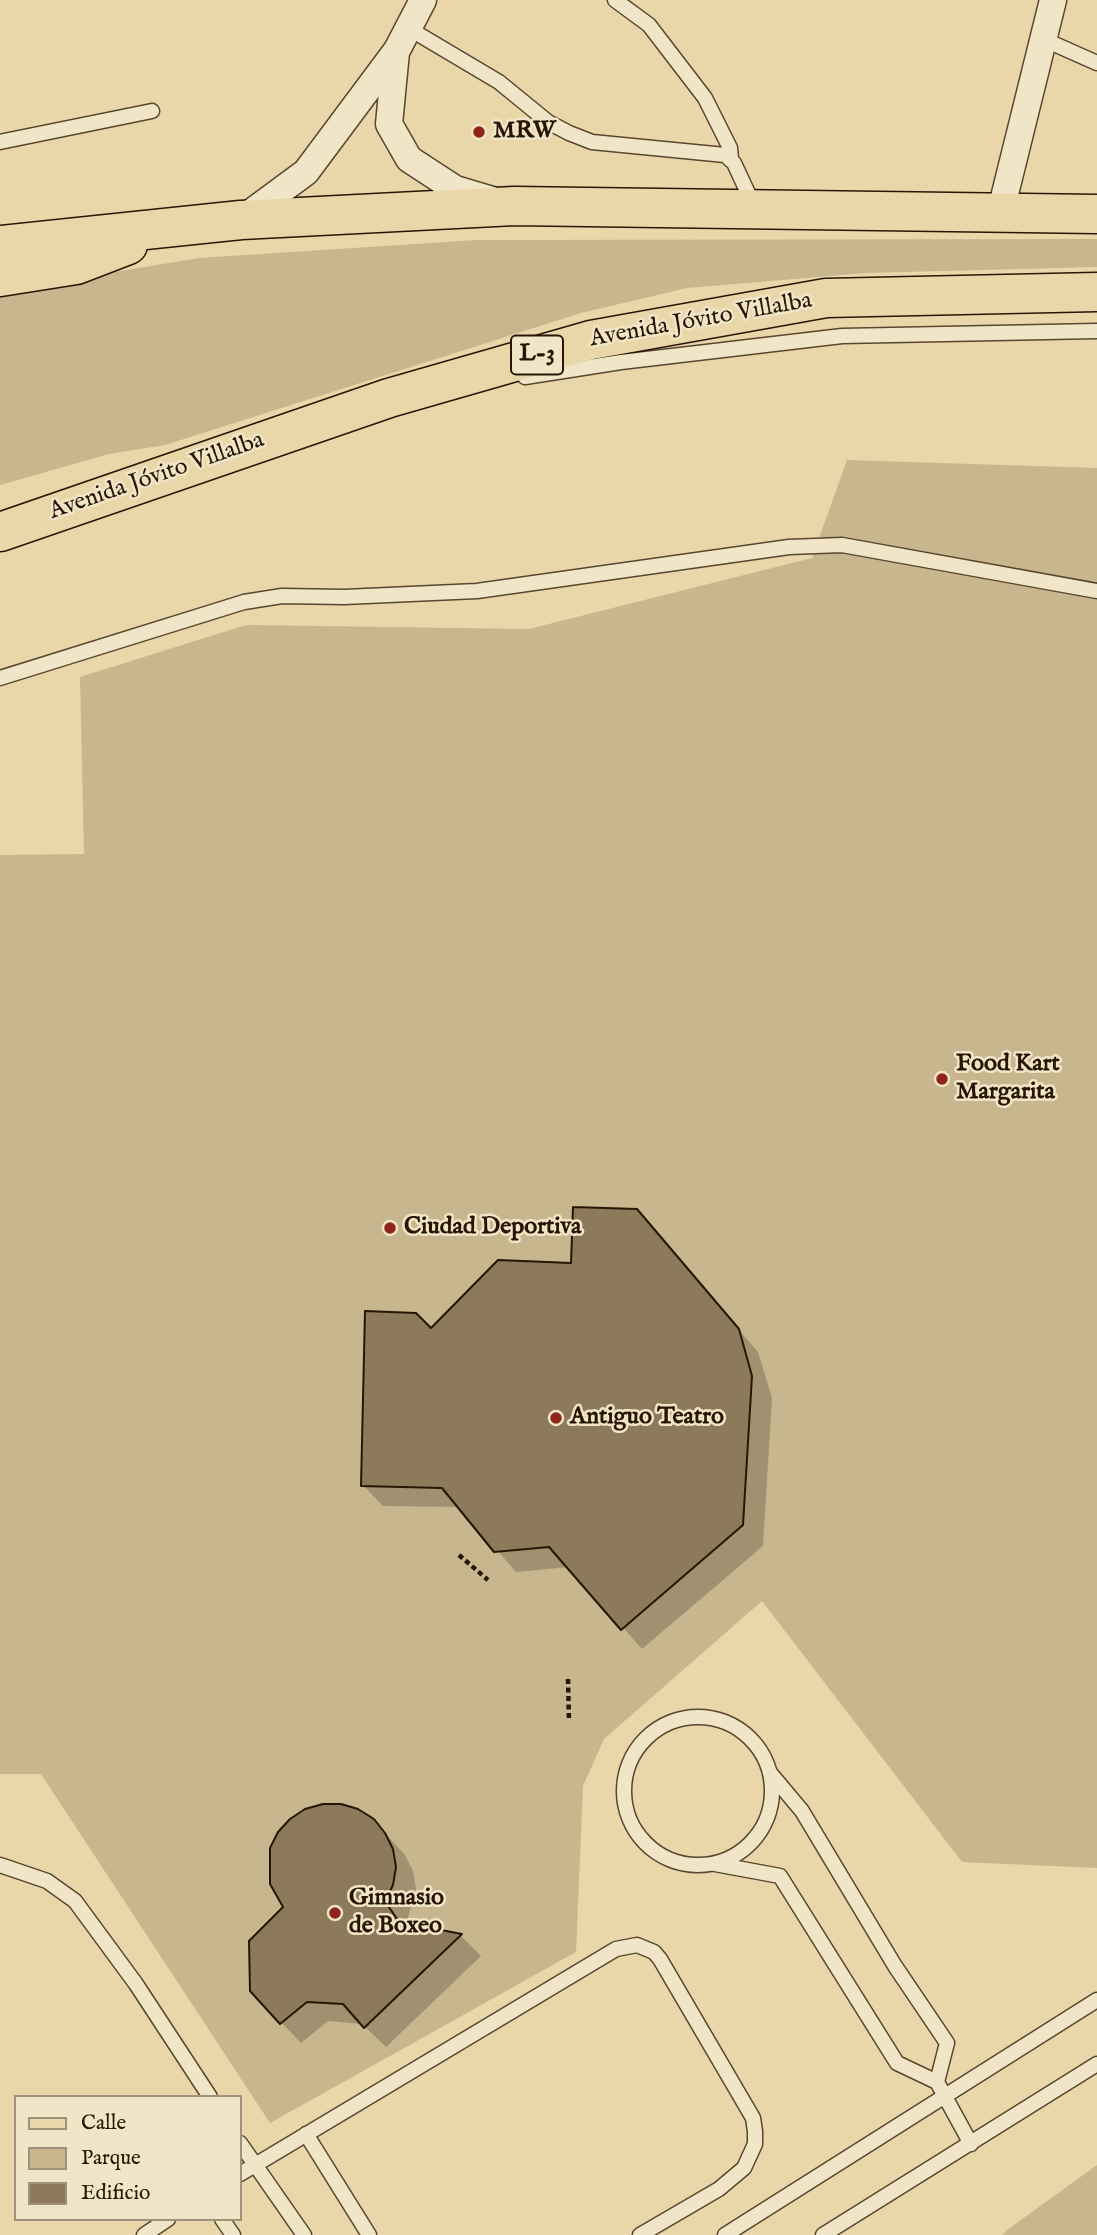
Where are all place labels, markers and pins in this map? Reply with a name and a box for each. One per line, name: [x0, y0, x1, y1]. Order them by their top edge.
place label: MRW: [493, 118, 556, 146]
marker: MRW: [471, 124, 487, 140]
place label: Food Kart Margarita: [956, 1051, 1060, 1107]
marker: Food Kart Margarita: [934, 1071, 950, 1087]
place label: Ciudad Deportiva: [404, 1214, 581, 1242]
marker: Ciudad Deportiva: [382, 1220, 398, 1236]
place label: Antiguo Teatro: [570, 1404, 724, 1432]
marker: Antiguo Teatro: [548, 1410, 564, 1426]
place label: Gimnasio de Boxeo: [349, 1885, 444, 1941]
marker: Gimnasio de Boxeo: [327, 1905, 343, 1921]

